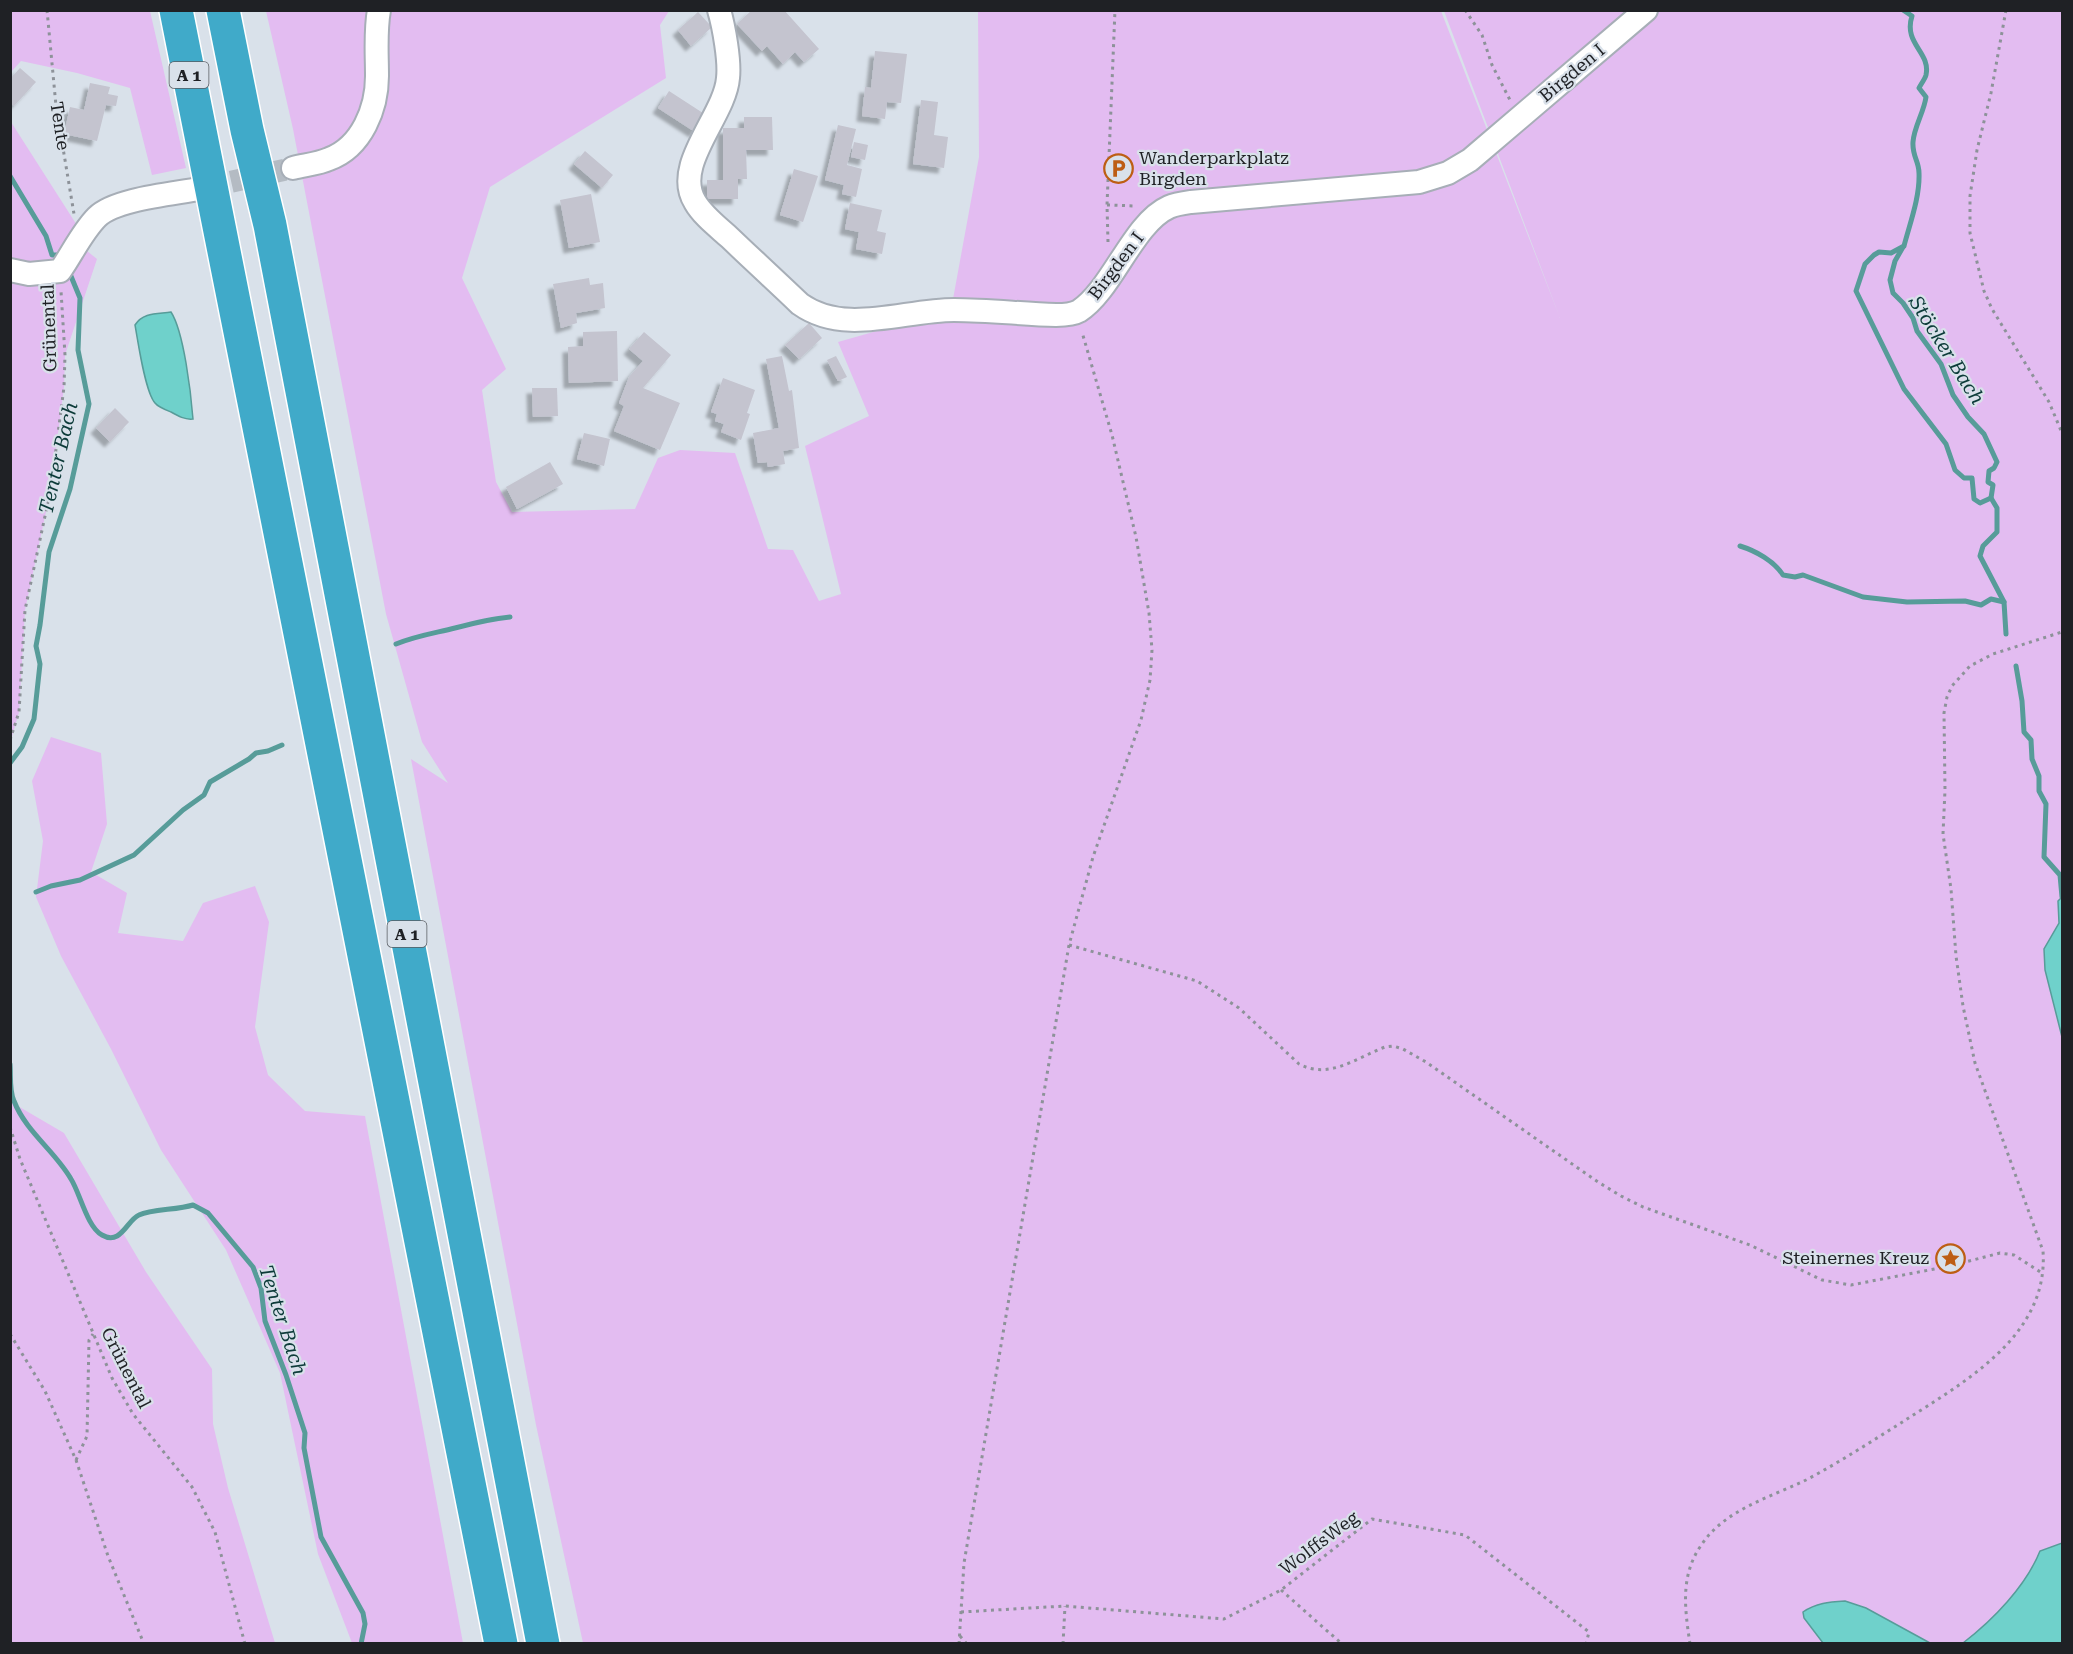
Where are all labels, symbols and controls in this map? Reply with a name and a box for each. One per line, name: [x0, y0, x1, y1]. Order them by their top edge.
street label: Birgden I: [1535, 39, 1609, 106]
road number: A 1: [170, 62, 208, 88]
street label: Tente: [46, 100, 75, 152]
place label: Wanderparkplatz Birgden: [1139, 147, 1289, 189]
parking icon: Wanderparkplatz Birgden: [1102, 152, 1134, 184]
street label: Birgden I: [1083, 228, 1148, 304]
street label: Grünental: [36, 283, 61, 372]
water label: Stöcker Bach: [1904, 290, 1990, 409]
water label: Tenter Bach: [33, 400, 83, 516]
road number: A 1: [388, 921, 426, 947]
place icon: Steinernes Kreuz: [1934, 1242, 1966, 1274]
place label: Steinernes Kreuz: [1782, 1247, 1930, 1268]
water label: Tenter Bach: [254, 1262, 312, 1378]
street label: Grünental: [97, 1324, 156, 1412]
street label: WolffsWeg: [1275, 1506, 1363, 1579]

